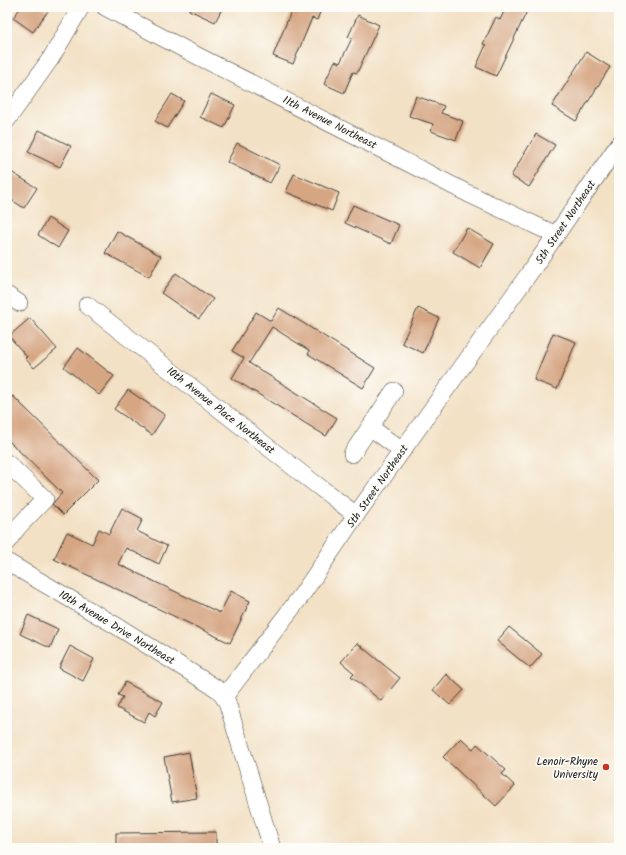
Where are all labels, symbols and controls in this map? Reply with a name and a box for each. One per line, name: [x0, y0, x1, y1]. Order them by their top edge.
street label: 11th Avenue Northeast: [279, 91, 380, 155]
street label: 5th Street Northeast: [531, 176, 601, 268]
street label: 10th Avenue Place Northeast: [162, 363, 279, 459]
street label: 5th Street Northeast: [342, 441, 414, 532]
street label: 10th Avenue Drive Northeast: [55, 586, 179, 670]
place label: Lenoir-Rhyne University: [537, 753, 599, 784]
marker: Lenoir-Rhyne University: [601, 762, 611, 772]

